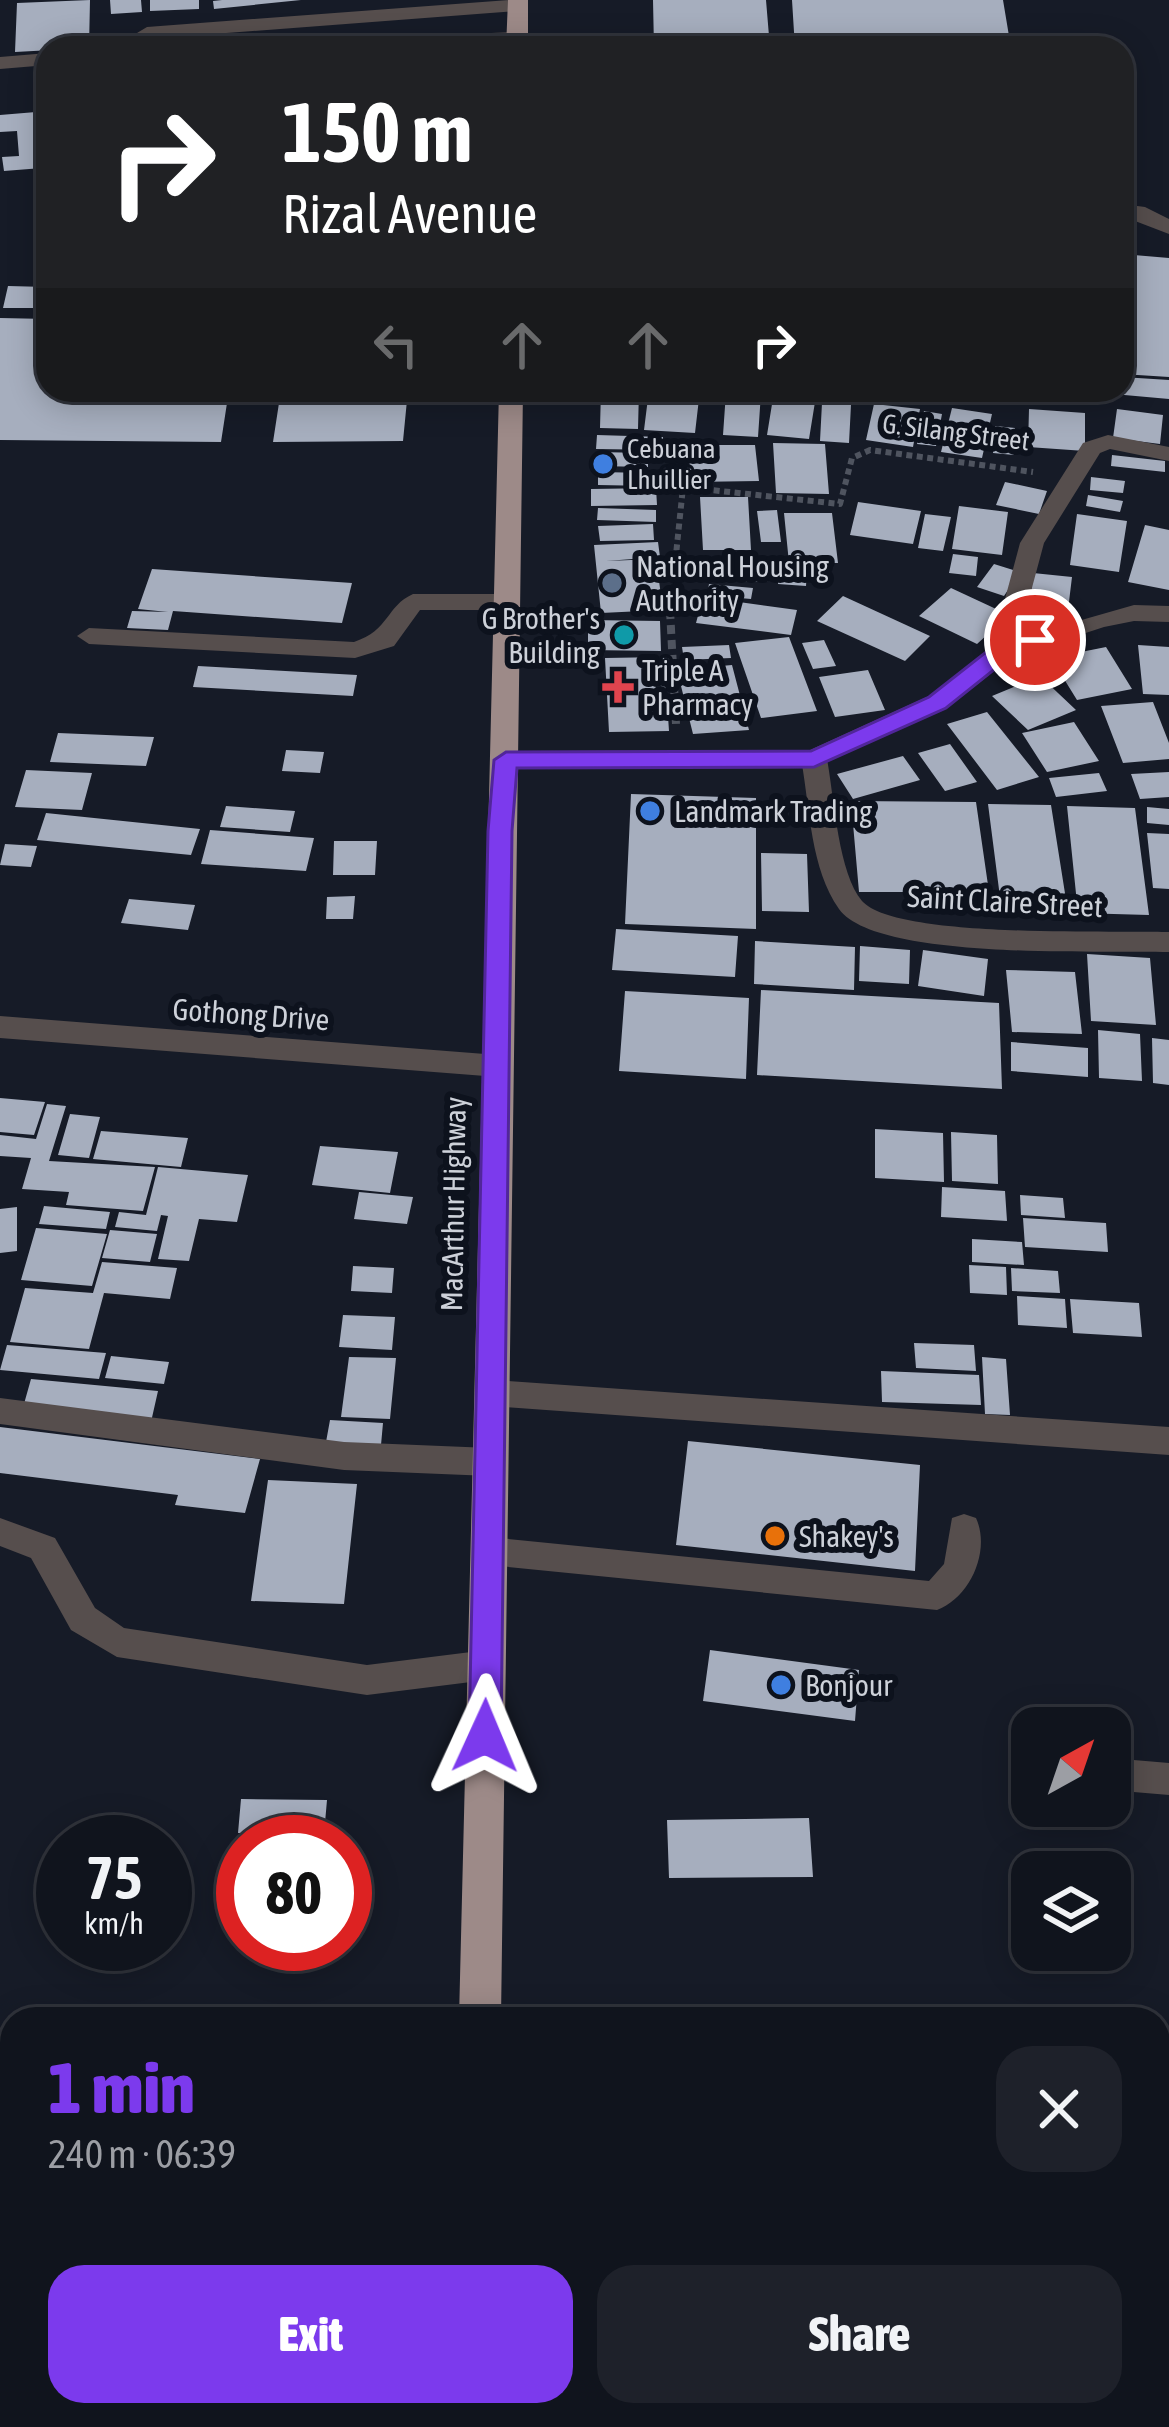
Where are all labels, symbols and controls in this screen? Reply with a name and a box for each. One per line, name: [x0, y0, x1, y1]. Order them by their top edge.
icon: right: [84, 84, 240, 240]
text: 150 m: [282, 84, 472, 180]
text: Rizal Avenue: [282, 183, 537, 244]
icon: left: [363, 312, 429, 378]
icon: ahead: [489, 312, 555, 378]
icon: ahead: [615, 312, 681, 378]
icon: right: [741, 312, 807, 378]
street label: G. Silang Street: [881, 408, 1031, 456]
place label: Cebuana Lhuillier: [627, 433, 715, 495]
marker: Cebuana Lhuillier: [590, 451, 616, 477]
place label: National Housing Authority: [636, 549, 829, 617]
marker: National Housing Authority: [599, 570, 625, 596]
pin: [984, 589, 1086, 691]
place label: G Brother's Building: [482, 601, 600, 669]
icon: arrive: [1002, 607, 1068, 673]
marker: G Brother's Building: [611, 622, 637, 648]
place label: Triple A Pharmacy: [642, 653, 753, 721]
marker: Triple A Pharmacy: [605, 674, 631, 700]
place label: Landmark Trading: [674, 794, 872, 828]
marker: Landmark Trading: [637, 798, 663, 824]
street label: Saint Claire Street: [907, 879, 1103, 923]
street label: Gothong Drive: [171, 992, 331, 1036]
street label: MacArthur Highway: [434, 1096, 472, 1312]
place label: Shakey's: [799, 1519, 894, 1553]
marker: Shakey's: [762, 1523, 788, 1549]
place label: Bonjour: [805, 1668, 893, 1702]
marker: Bonjour: [768, 1672, 794, 1698]
position arrow: [422, 1673, 548, 1799]
north arrow: [1011, 1707, 1131, 1827]
map controls: [1011, 1707, 1131, 1971]
speed limit sign: 80: [216, 1815, 372, 1971]
text: 75: [86, 1843, 142, 1912]
button: layers: [1011, 1851, 1131, 1971]
text: km/h: [84, 1906, 144, 1940]
text: 1 min: [48, 2046, 195, 2128]
button: close: [996, 2046, 1122, 2172]
text: 240 m · 06:39: [48, 2132, 236, 2176]
button: Exit: [48, 2265, 573, 2403]
button: Share: [597, 2265, 1122, 2403]

